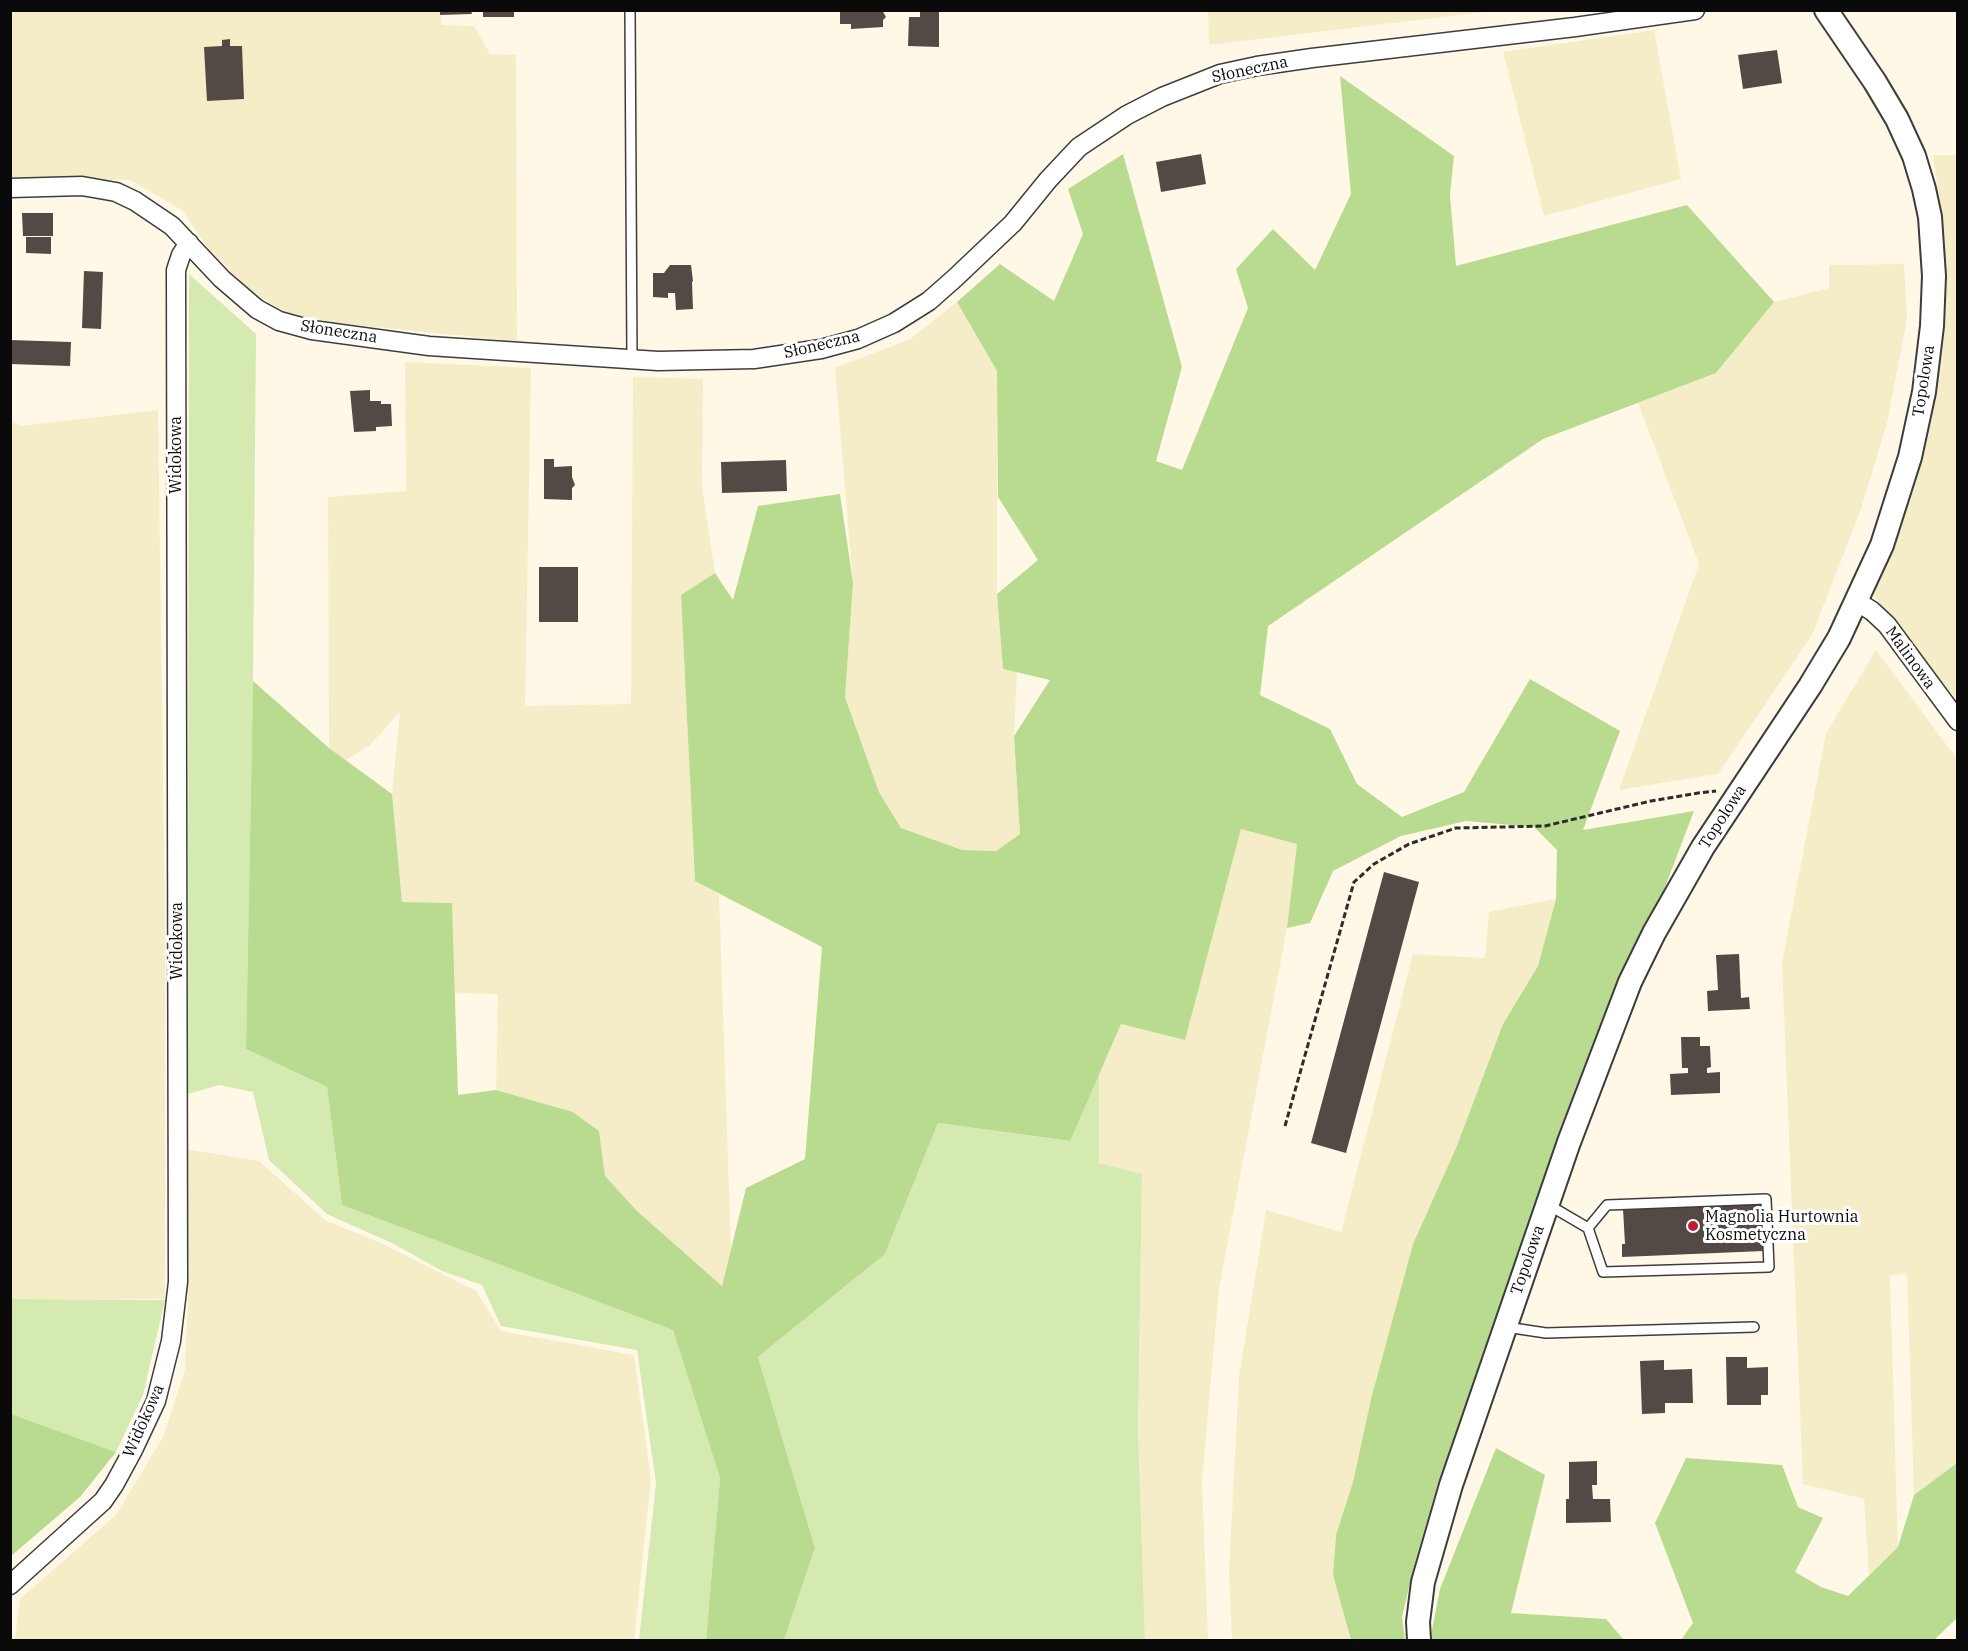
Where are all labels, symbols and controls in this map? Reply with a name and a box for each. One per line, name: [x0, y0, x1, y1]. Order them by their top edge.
street label: Słoneczna: [1210, 53, 1290, 87]
street label: Słoneczna: [299, 316, 379, 348]
street label: Słoneczna: [782, 327, 862, 363]
street label: Topolowa: [1909, 344, 1939, 418]
street label: Widokowa: [166, 416, 186, 494]
street label: Malinowa: [1881, 623, 1939, 693]
street label: Topolowa: [1695, 781, 1751, 853]
street label: Widokowa: [167, 902, 187, 980]
place label: Magnolia Hurtownia Kosmetyczna: [1705, 1207, 1859, 1245]
marker: Magnolia Hurtownia Kosmetyczna: [1686, 1219, 1700, 1233]
street label: Topolowa: [1507, 1223, 1549, 1297]
street label: Widokowa: [119, 1381, 169, 1461]

